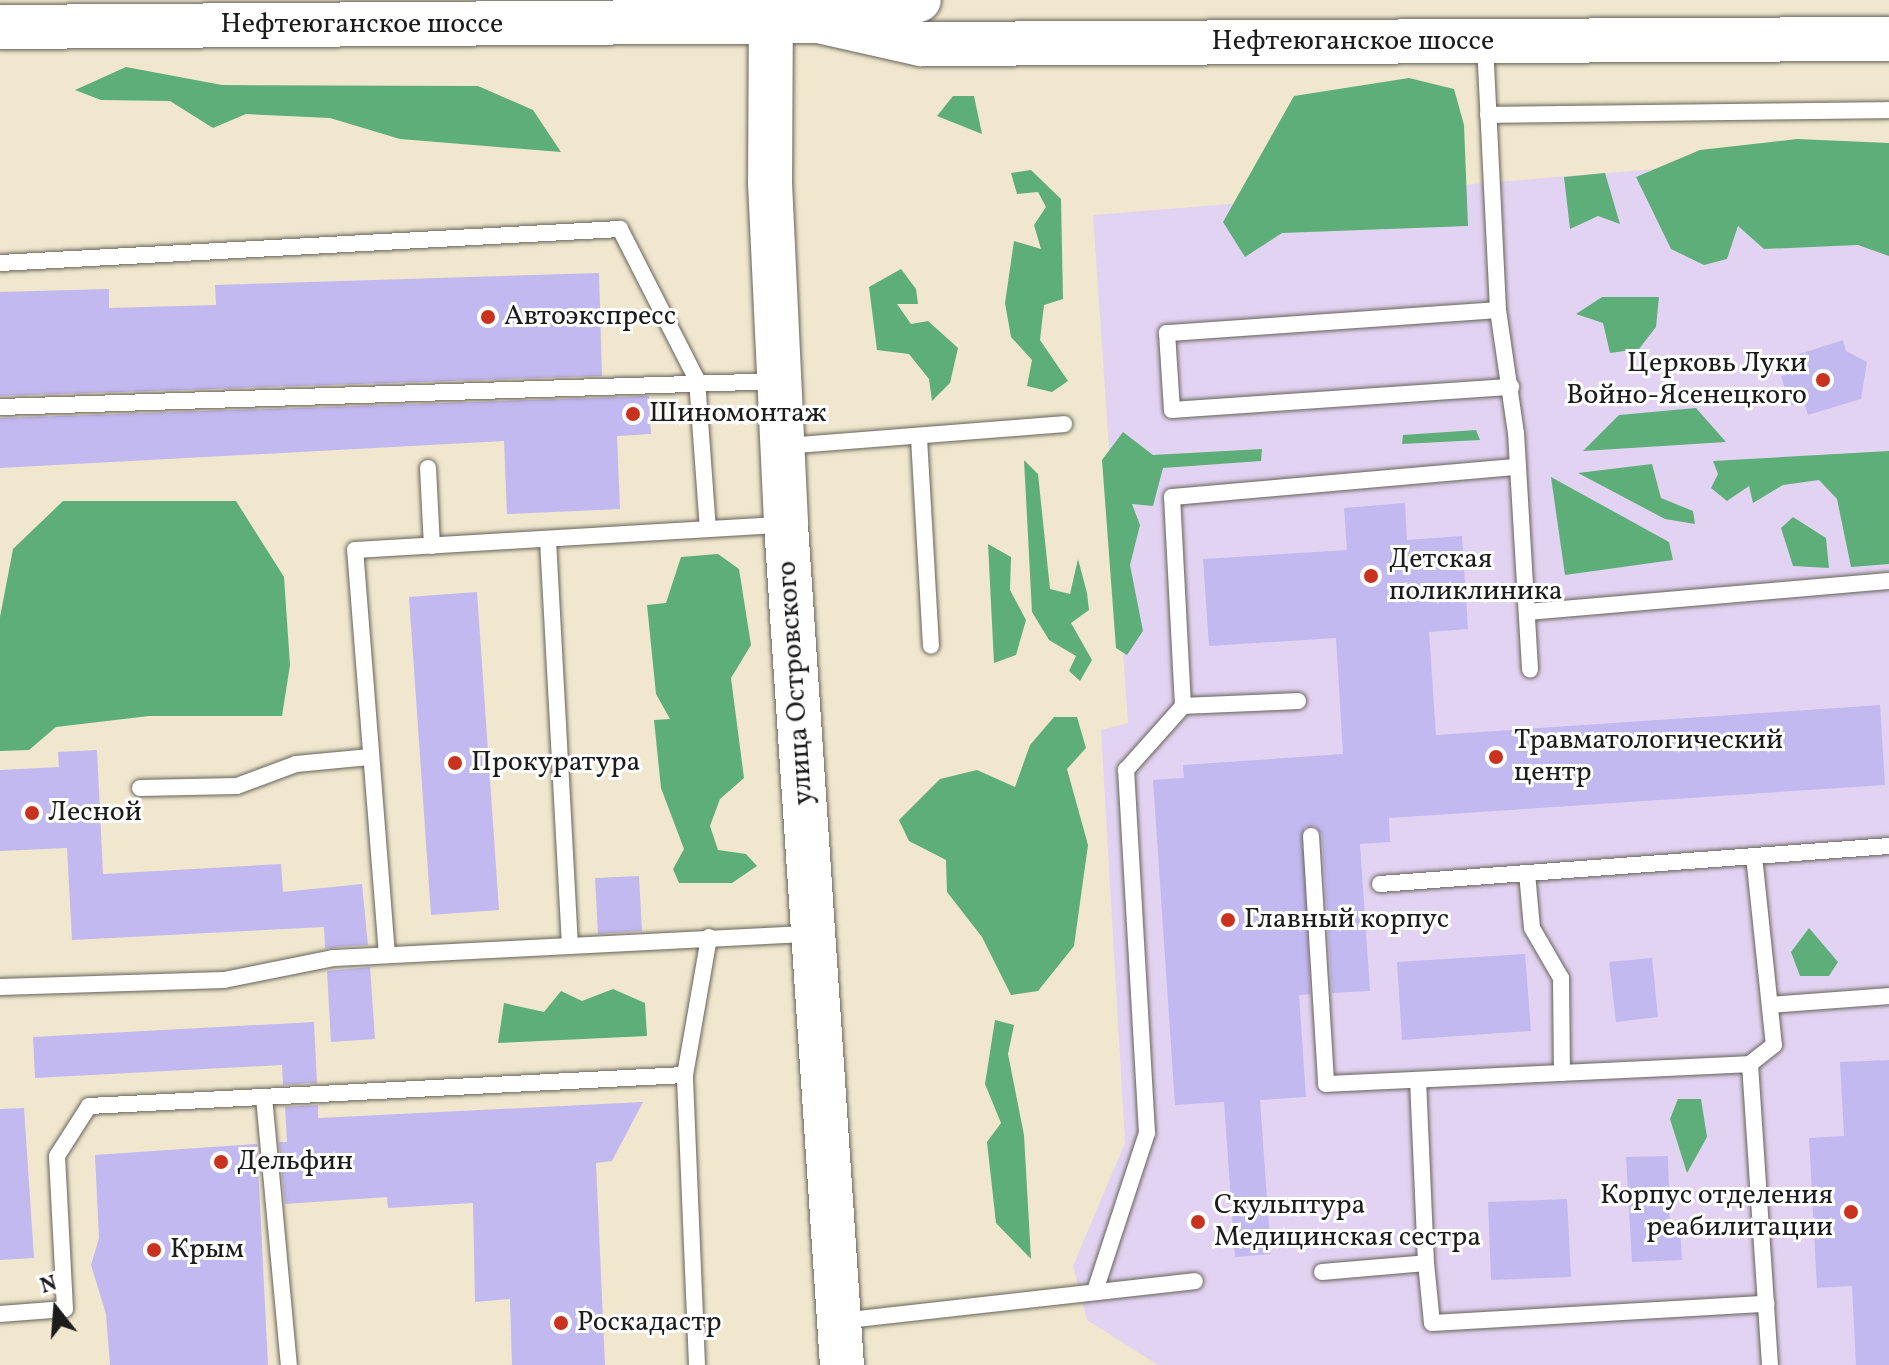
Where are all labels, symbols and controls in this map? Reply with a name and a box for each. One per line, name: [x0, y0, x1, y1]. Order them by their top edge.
street label: Нефтеюганское шоссе: [221, 8, 503, 42]
street label: Нефтеюганское шоссе: [1212, 25, 1494, 59]
place label: Автоэкспресс: [504, 300, 676, 334]
marker: Автоэкспресс: [479, 308, 497, 326]
place label: Церковь Луки Войно-Ясенецкого: [1566, 347, 1807, 413]
marker: Церковь Луки Войно-Ясенецкого: [1814, 371, 1832, 389]
place label: Шиномонтаж: [649, 397, 827, 431]
marker: Шиномонтаж: [624, 405, 642, 423]
place label: Детская поликлиника: [1389, 543, 1563, 609]
street label: улица Островского: [771, 560, 821, 806]
marker: Детская поликлиника: [1360, 565, 1382, 587]
place label: Травматологический центр: [1514, 724, 1783, 790]
place label: Прокуратура: [471, 746, 641, 780]
marker: Травматологический центр: [1485, 746, 1507, 768]
marker: Прокуратура: [446, 754, 464, 772]
place label: Лесной: [48, 796, 142, 830]
marker: Лесной: [23, 804, 41, 822]
place label: Главный корпус: [1244, 903, 1449, 937]
marker: Главный корпус: [1219, 911, 1237, 929]
place label: Дельфин: [237, 1145, 353, 1179]
marker: Дельфин: [212, 1153, 230, 1171]
place label: Корпус отделения реабилитации: [1600, 1179, 1833, 1245]
place label: Скульптура Медицинская сестра: [1214, 1189, 1481, 1255]
marker: Корпус отделения реабилитации: [1840, 1201, 1862, 1223]
marker: Скульптура Медицинская сестра: [1189, 1213, 1207, 1231]
place label: Крым: [170, 1233, 244, 1267]
marker: Крым: [145, 1241, 163, 1259]
text: N: [37, 1268, 61, 1303]
north arrow: [16, 1269, 96, 1349]
place label: Роскадастр: [577, 1306, 722, 1340]
marker: Роскадастр: [552, 1314, 570, 1332]

